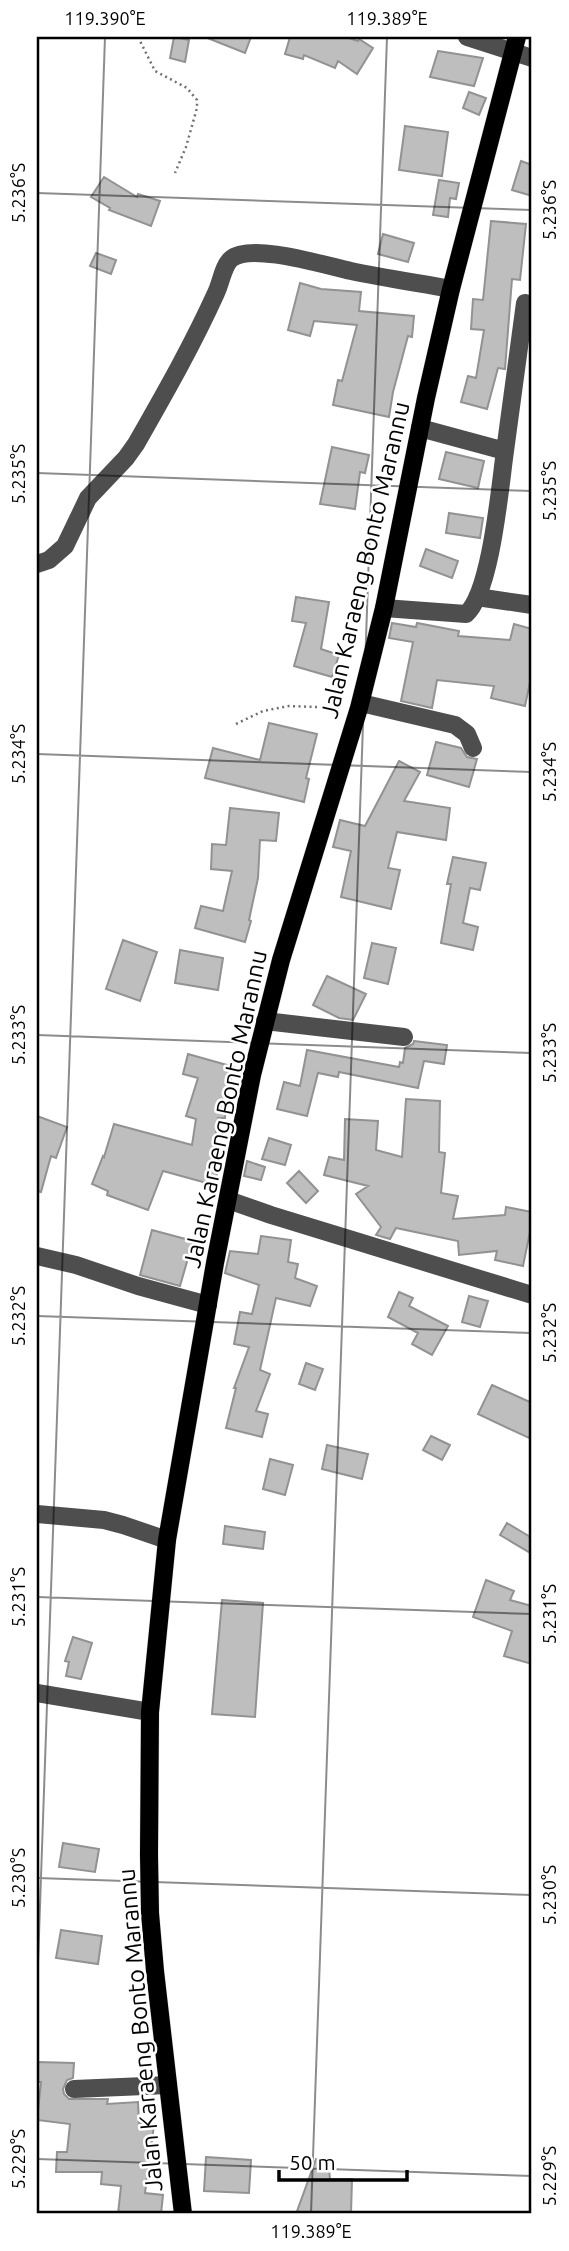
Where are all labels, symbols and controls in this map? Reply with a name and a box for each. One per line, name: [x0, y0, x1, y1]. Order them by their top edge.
text: 119.390°E: [64, 8, 146, 28]
text: 119.389°E: [346, 8, 428, 28]
text: 5.236°S: [8, 163, 28, 223]
text: 5.236°S: [539, 180, 559, 240]
street label: Jalan Karaeng Bonto Marannu: [315, 399, 415, 721]
text: 5.235°S: [8, 444, 28, 504]
text: 5.235°S: [539, 461, 559, 521]
text: 5.234°S: [8, 724, 28, 784]
text: 5.234°S: [539, 742, 559, 802]
street label: Jalan Karaeng Bonto Marannu: [178, 948, 272, 1270]
text: 5.233°S: [8, 1005, 28, 1065]
text: 5.233°S: [539, 1023, 559, 1083]
text: 5.232°S: [8, 1286, 28, 1346]
text: 5.232°S: [539, 1303, 559, 1363]
text: 5.231°S: [8, 1567, 28, 1627]
text: 5.231°S: [539, 1584, 559, 1644]
text: 5.230°S: [8, 1848, 28, 1908]
text: 5.230°S: [539, 1865, 559, 1925]
street label: Jalan Karaeng Bonto Marannu: [112, 1867, 168, 2193]
text: 5.229°S: [8, 2129, 28, 2189]
scale bar: [279, 2139, 406, 2183]
text: 5.229°S: [539, 2146, 559, 2206]
text: 50 m: [289, 2150, 336, 2174]
text: 119.389°E: [270, 2221, 352, 2241]

